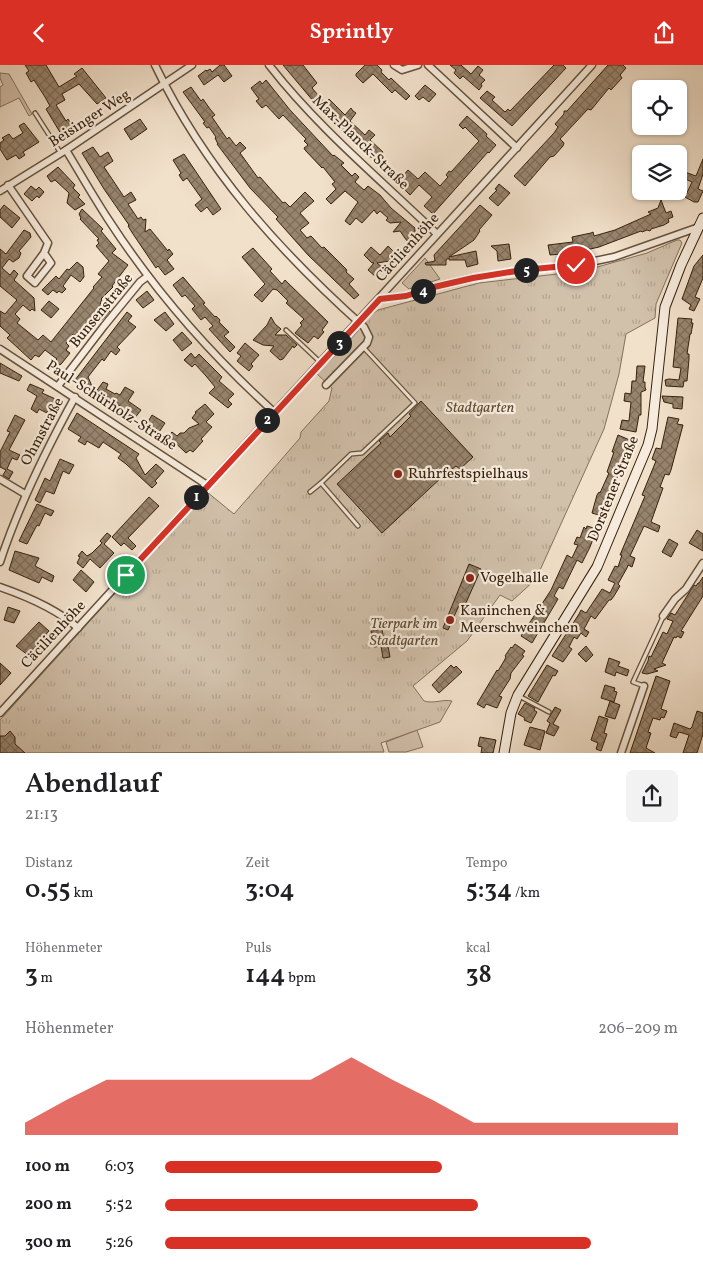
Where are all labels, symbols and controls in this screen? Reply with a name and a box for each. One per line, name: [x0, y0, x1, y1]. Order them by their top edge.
text: Sprintly: [309, 17, 394, 48]
icon: back: [25, 19, 53, 47]
icon: share: [650, 19, 678, 47]
map controls: [632, 80, 687, 200]
button: locate: [632, 80, 687, 135]
street label: Beisinger Weg: [45, 85, 135, 153]
street label: Max-Planck-Straße: [307, 91, 413, 195]
button: layers: [632, 145, 687, 200]
street label: Cäcilienhöhe: [371, 209, 445, 287]
pin: [555, 244, 597, 286]
icon: check: [562, 251, 590, 279]
pin: 5: [514, 257, 538, 283]
text: 5: [523, 261, 530, 280]
street label: Bunsenstraße: [65, 269, 139, 353]
pin: 4: [410, 279, 436, 303]
text: 4: [419, 282, 428, 301]
pin: 3: [326, 331, 352, 355]
text: 3: [336, 334, 343, 353]
street label: Paul-Schürholz-Straße: [41, 356, 181, 456]
street label: Ohmstraße: [16, 394, 70, 470]
park label: Stadtgarten: [446, 398, 514, 419]
pin: 2: [254, 407, 280, 433]
text: 2: [264, 411, 271, 430]
street label: Dorstener Straße: [583, 433, 645, 545]
place label: Ruhrfestspielhaus: [408, 464, 528, 485]
marker: Ruhrfestspielhaus: [392, 468, 404, 480]
pin: 1: [184, 485, 208, 509]
text: 1: [194, 488, 199, 507]
pin: [105, 554, 147, 596]
icon: arrive: [112, 561, 140, 589]
place label: Vogelhalle: [480, 568, 549, 589]
marker: Vogelhalle: [464, 572, 476, 584]
street label: Cäcilienhöhe: [17, 596, 91, 674]
place label: Kaninchen & Meerschweinchen: [460, 601, 579, 639]
park label: Tierpark im Stadtgarten: [370, 614, 438, 652]
marker: Kaninchen & Meerschweinchen: [444, 614, 456, 626]
text: Abendlauf: [25, 765, 160, 804]
button: share: [626, 770, 678, 822]
text: 21:13: [25, 804, 58, 826]
text: Distanz: [25, 854, 73, 873]
text: Zeit: [245, 854, 270, 873]
text: Tempo: [466, 854, 507, 873]
text: 0.55: [25, 873, 71, 908]
text: 3:04: [245, 873, 295, 908]
text: 5:34: [466, 873, 512, 908]
text: km: [71, 884, 93, 903]
text: /km: [512, 884, 540, 903]
text: Höhenmeter: [25, 939, 103, 958]
text: Puls: [245, 939, 272, 958]
text: kcal: [466, 939, 491, 958]
text: 3: [25, 958, 38, 993]
text: 144: [245, 958, 285, 993]
text: 38: [466, 958, 492, 993]
text: m: [38, 969, 53, 988]
text: bpm: [285, 969, 316, 988]
text: Höhenmeter: [25, 1018, 114, 1040]
text: 206–209 m: [598, 1018, 678, 1040]
text: 100 m: [25, 1156, 70, 1178]
text: 6:03: [105, 1156, 134, 1178]
text: 200 m: [25, 1194, 72, 1216]
text: 5:52: [105, 1194, 133, 1216]
text: 300 m: [25, 1232, 71, 1254]
text: 5:26: [105, 1232, 133, 1254]

